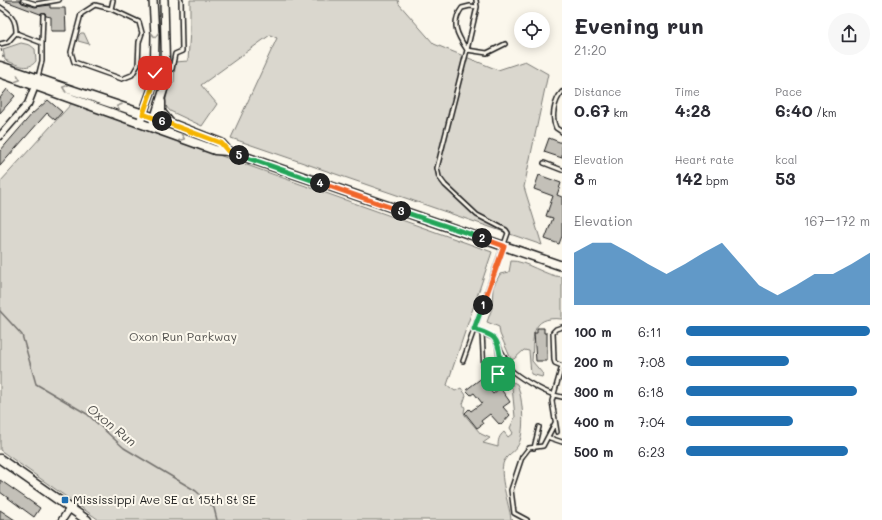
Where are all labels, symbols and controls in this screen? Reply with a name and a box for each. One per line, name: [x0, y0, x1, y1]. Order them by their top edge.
text: Evening run: [574, 11, 704, 40]
map controls: [514, 12, 550, 48]
button: locate: [514, 12, 550, 48]
button: share: [828, 13, 870, 55]
one-way arrow: [151, 32, 159, 38]
text: 21:20: [574, 41, 606, 58]
pin: [138, 56, 172, 90]
icon: check: [144, 62, 166, 84]
one-way arrow: [14, 74, 21, 83]
one-way arrow: [61, 84, 68, 93]
text: Distance: [574, 84, 621, 99]
text: Time: [675, 84, 700, 99]
text: Pace: [775, 84, 802, 99]
text: 0.67: [574, 99, 610, 121]
text: 4:28: [675, 99, 711, 121]
text: 6:40: [775, 99, 813, 121]
one-way arrow: [116, 103, 123, 111]
text: km: [610, 105, 628, 120]
text: /km: [813, 105, 837, 120]
pin: 6: [152, 111, 172, 131]
text: 6: [159, 113, 165, 128]
one-way arrow: [178, 133, 185, 141]
pin: 5: [229, 145, 249, 165]
text: 5: [236, 147, 242, 162]
text: Elevation: [574, 152, 623, 167]
text: Heart rate: [675, 152, 734, 167]
text: kcal: [775, 152, 797, 167]
text: 8: [574, 167, 585, 189]
text: 142: [675, 167, 702, 189]
text: 53: [775, 167, 795, 189]
pin: 4: [310, 173, 330, 193]
text: m: [585, 173, 597, 188]
text: bpm: [702, 173, 729, 188]
text: 4: [317, 175, 323, 190]
pin: 3: [391, 201, 411, 221]
text: 3: [398, 203, 404, 218]
text: Elevation: [574, 212, 632, 229]
text: 167–172 m: [804, 212, 870, 229]
pin: 2: [472, 228, 492, 248]
text: 2: [479, 230, 485, 245]
pin: 1: [473, 295, 493, 315]
text: 1: [481, 297, 485, 312]
text: 100 m: [574, 323, 611, 340]
text: 6:11: [638, 323, 662, 340]
park label: Oxon Run Parkway: [129, 328, 237, 344]
text: 200 m: [574, 353, 613, 370]
text: 7:08: [638, 353, 665, 370]
pin: [481, 357, 515, 391]
icon: arrive: [487, 363, 509, 385]
text: 300 m: [574, 383, 614, 400]
text: 6:18: [638, 383, 664, 400]
water label: Oxon Run: [84, 400, 140, 450]
text: 400 m: [574, 413, 614, 430]
text: 7:04: [638, 413, 665, 430]
text: 500 m: [574, 443, 613, 460]
text: 6:23: [638, 443, 665, 460]
place label: Mississippi Ave SE at 15th St SE: [73, 491, 256, 507]
marker: Mississippi Ave SE at 15th St SE: [60, 495, 70, 505]

